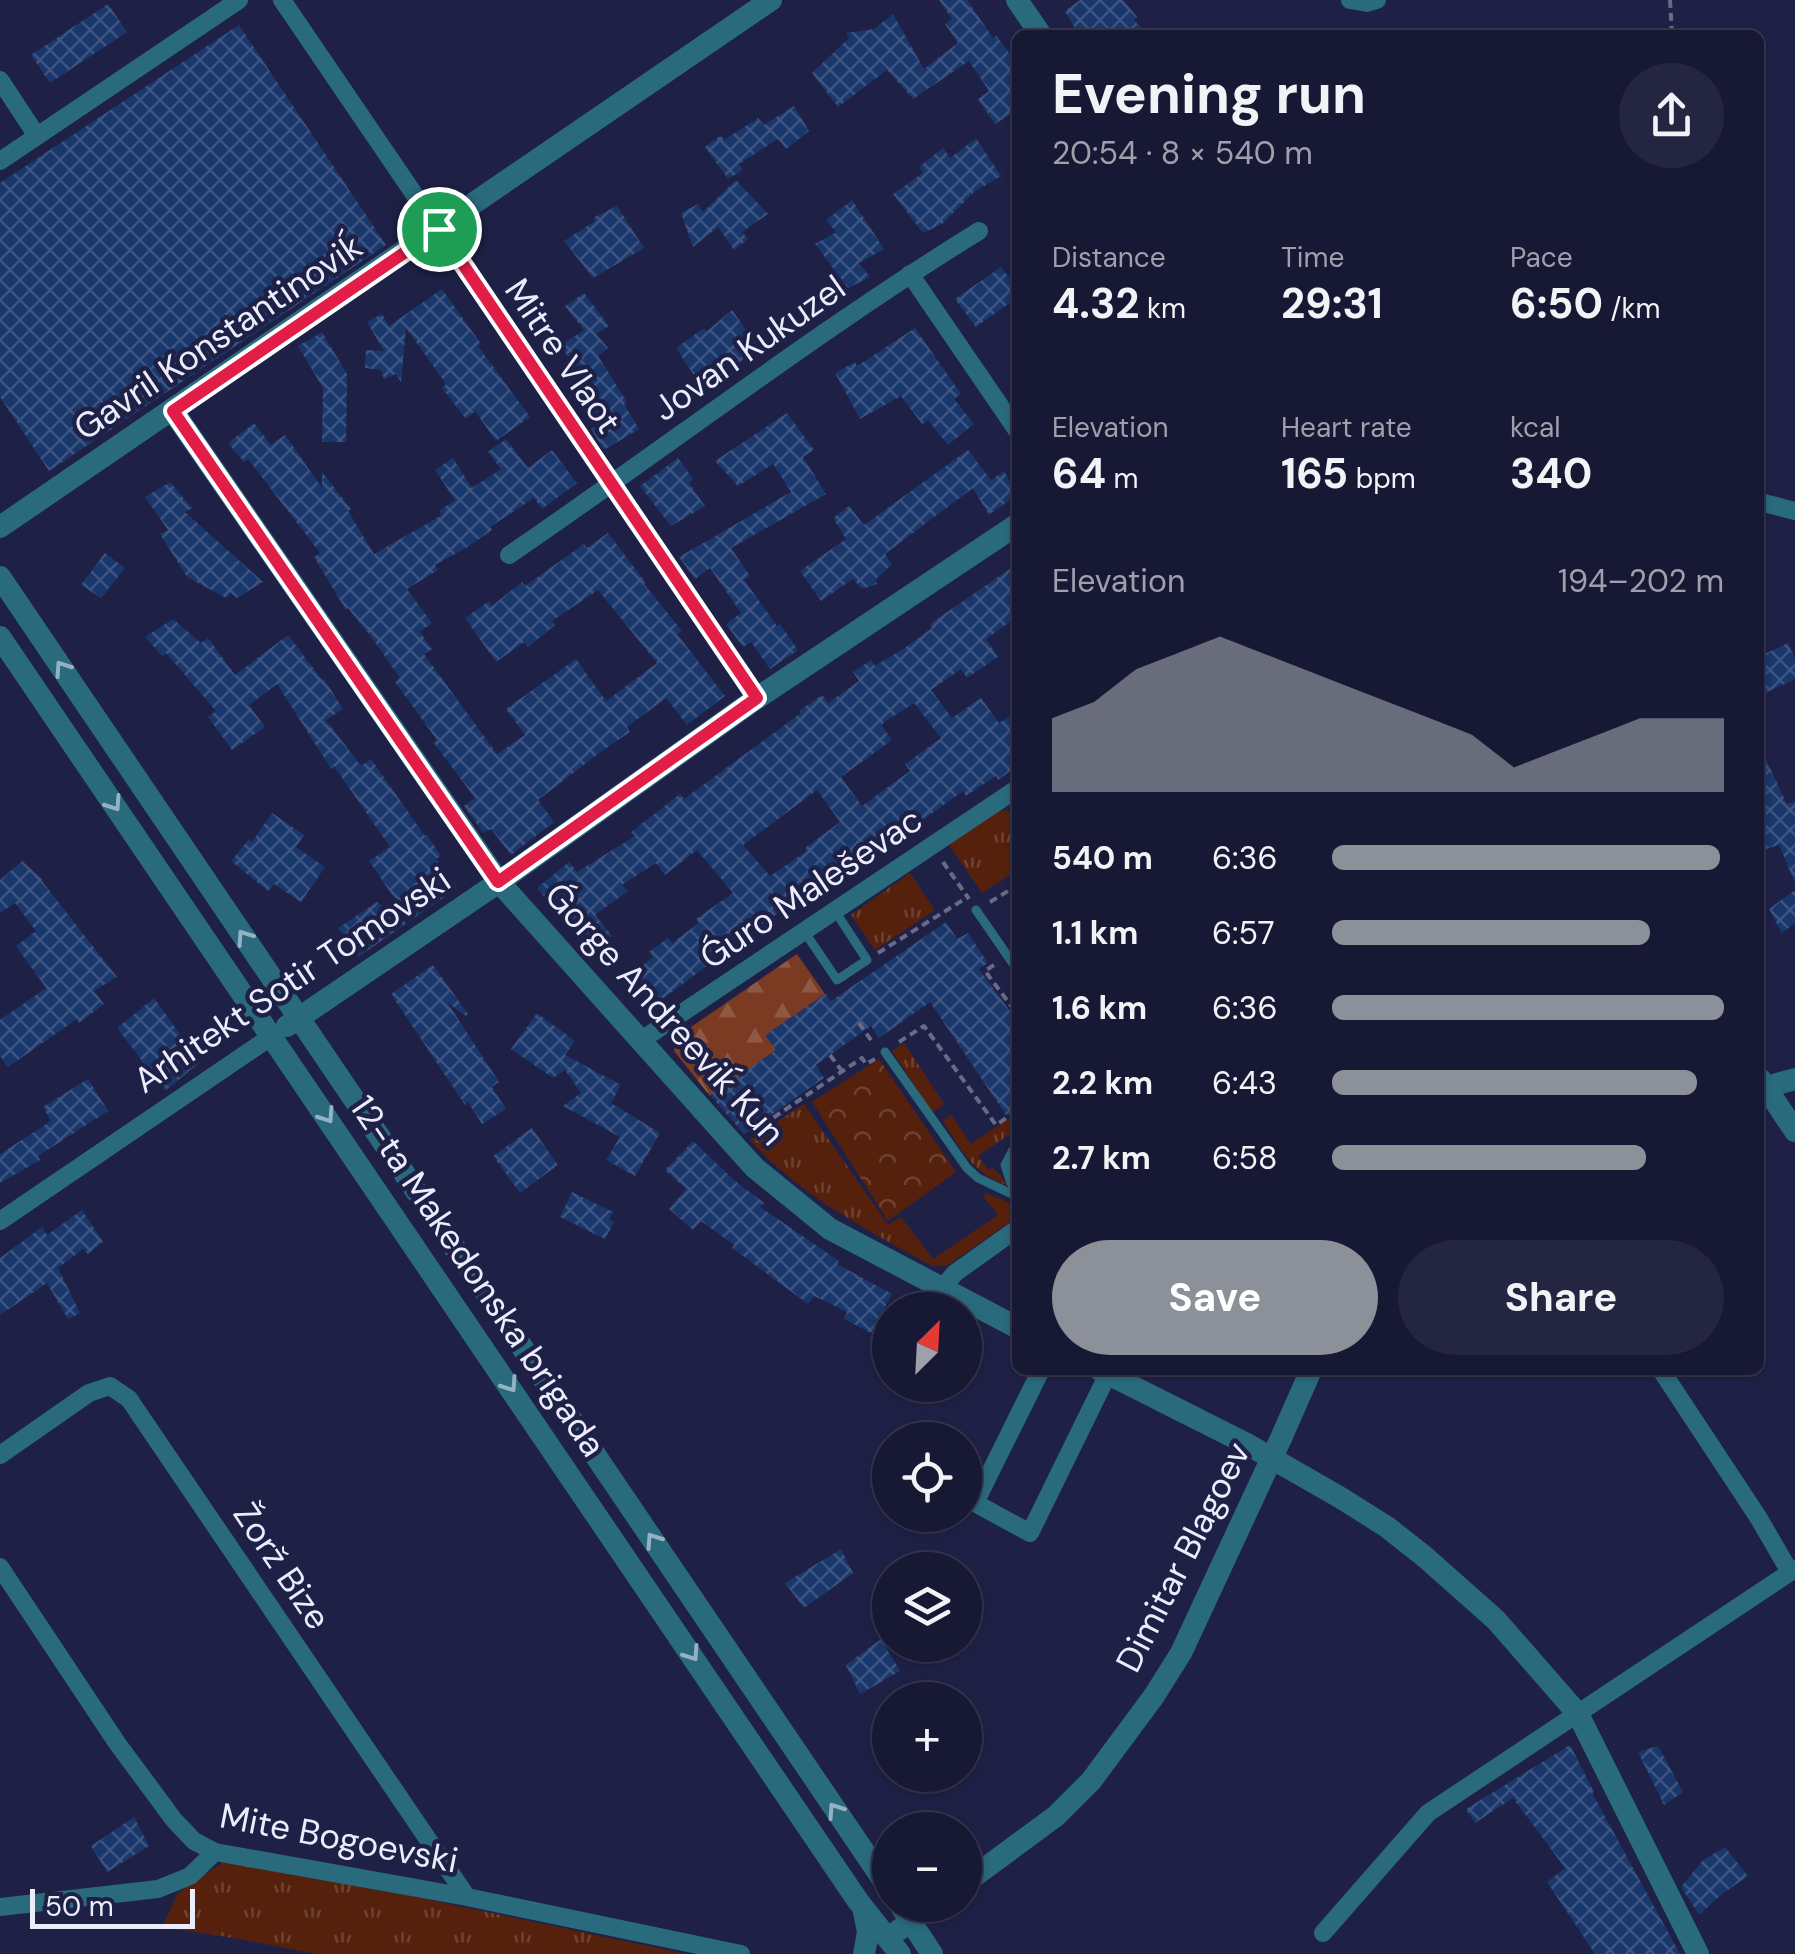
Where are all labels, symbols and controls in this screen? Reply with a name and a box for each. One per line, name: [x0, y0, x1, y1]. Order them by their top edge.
text: Evening run: [1052, 58, 1366, 130]
button: share: [1619, 63, 1724, 168]
text: 20:54 · 8 × 540 m: [1052, 132, 1313, 174]
pin: [397, 187, 482, 272]
icon: arrive: [412, 202, 467, 257]
street label: Gavril Konstantinoviḱ: [65, 223, 371, 451]
text: Distance: [1052, 239, 1166, 276]
text: Time: [1281, 239, 1344, 276]
text: Pace: [1510, 239, 1573, 276]
street label: Jovan Kukuzel: [644, 265, 854, 431]
street label: Mitre Vlaot: [494, 270, 632, 442]
text: 4.32: [1052, 276, 1139, 331]
text: 29:31: [1281, 276, 1383, 331]
text: 6:50: [1510, 276, 1603, 331]
text: km: [1139, 290, 1186, 327]
text: /km: [1603, 290, 1660, 327]
text: Elevation: [1052, 409, 1169, 446]
text: Heart rate: [1281, 409, 1412, 446]
text: kcal: [1510, 409, 1561, 446]
text: 64: [1052, 446, 1106, 501]
text: 165: [1281, 446, 1348, 501]
text: 340: [1510, 446, 1592, 501]
text: m: [1106, 460, 1138, 497]
text: bpm: [1348, 460, 1416, 497]
text: Elevation: [1052, 560, 1185, 602]
text: 194–202 m: [1558, 560, 1724, 602]
one-way arrow: [56, 661, 74, 680]
one-way arrow: [102, 793, 120, 812]
street label: Ǵuro Maleševac: [691, 797, 931, 979]
text: 540 m: [1052, 837, 1153, 879]
text: 6:36: [1212, 837, 1278, 879]
street label: Arhitekt Sotir Tomovski: [125, 857, 459, 1103]
street label: Ǵorge Andreeviḱ Kun: [535, 873, 795, 1155]
text: 1.1 km: [1052, 912, 1138, 954]
text: 6:57: [1212, 912, 1275, 954]
one-way arrow: [238, 930, 256, 949]
text: 1.6 km: [1052, 987, 1147, 1029]
text: 6:36: [1212, 987, 1278, 1029]
text: 2.2 km: [1052, 1062, 1153, 1104]
text: 6:43: [1212, 1062, 1277, 1104]
street label: 12-ta Makedonska brigada: [340, 1087, 616, 1465]
one-way arrow: [315, 1105, 333, 1124]
text: 2.7 km: [1052, 1137, 1151, 1179]
text: 6:58: [1212, 1137, 1278, 1179]
button: Save: [1052, 1240, 1378, 1355]
button: Share: [1398, 1240, 1724, 1355]
north arrow: [872, 1292, 982, 1402]
map controls: [872, 1292, 982, 1922]
one-way arrow: [498, 1374, 516, 1393]
button: locate: [872, 1422, 982, 1532]
street label: Dimitar Blagoev: [1105, 1434, 1261, 1680]
street label: Žorž Bize: [223, 1494, 341, 1638]
one-way arrow: [647, 1533, 665, 1552]
button: layers: [872, 1552, 982, 1662]
one-way arrow: [680, 1643, 698, 1662]
button: +: [872, 1682, 982, 1792]
street label: Mite Bogoevski: [216, 1792, 462, 1884]
one-way arrow: [829, 1802, 848, 1820]
button: −: [872, 1812, 982, 1922]
scale bar: [30, 1884, 195, 1928]
text: 50 m: [45, 1888, 114, 1925]

